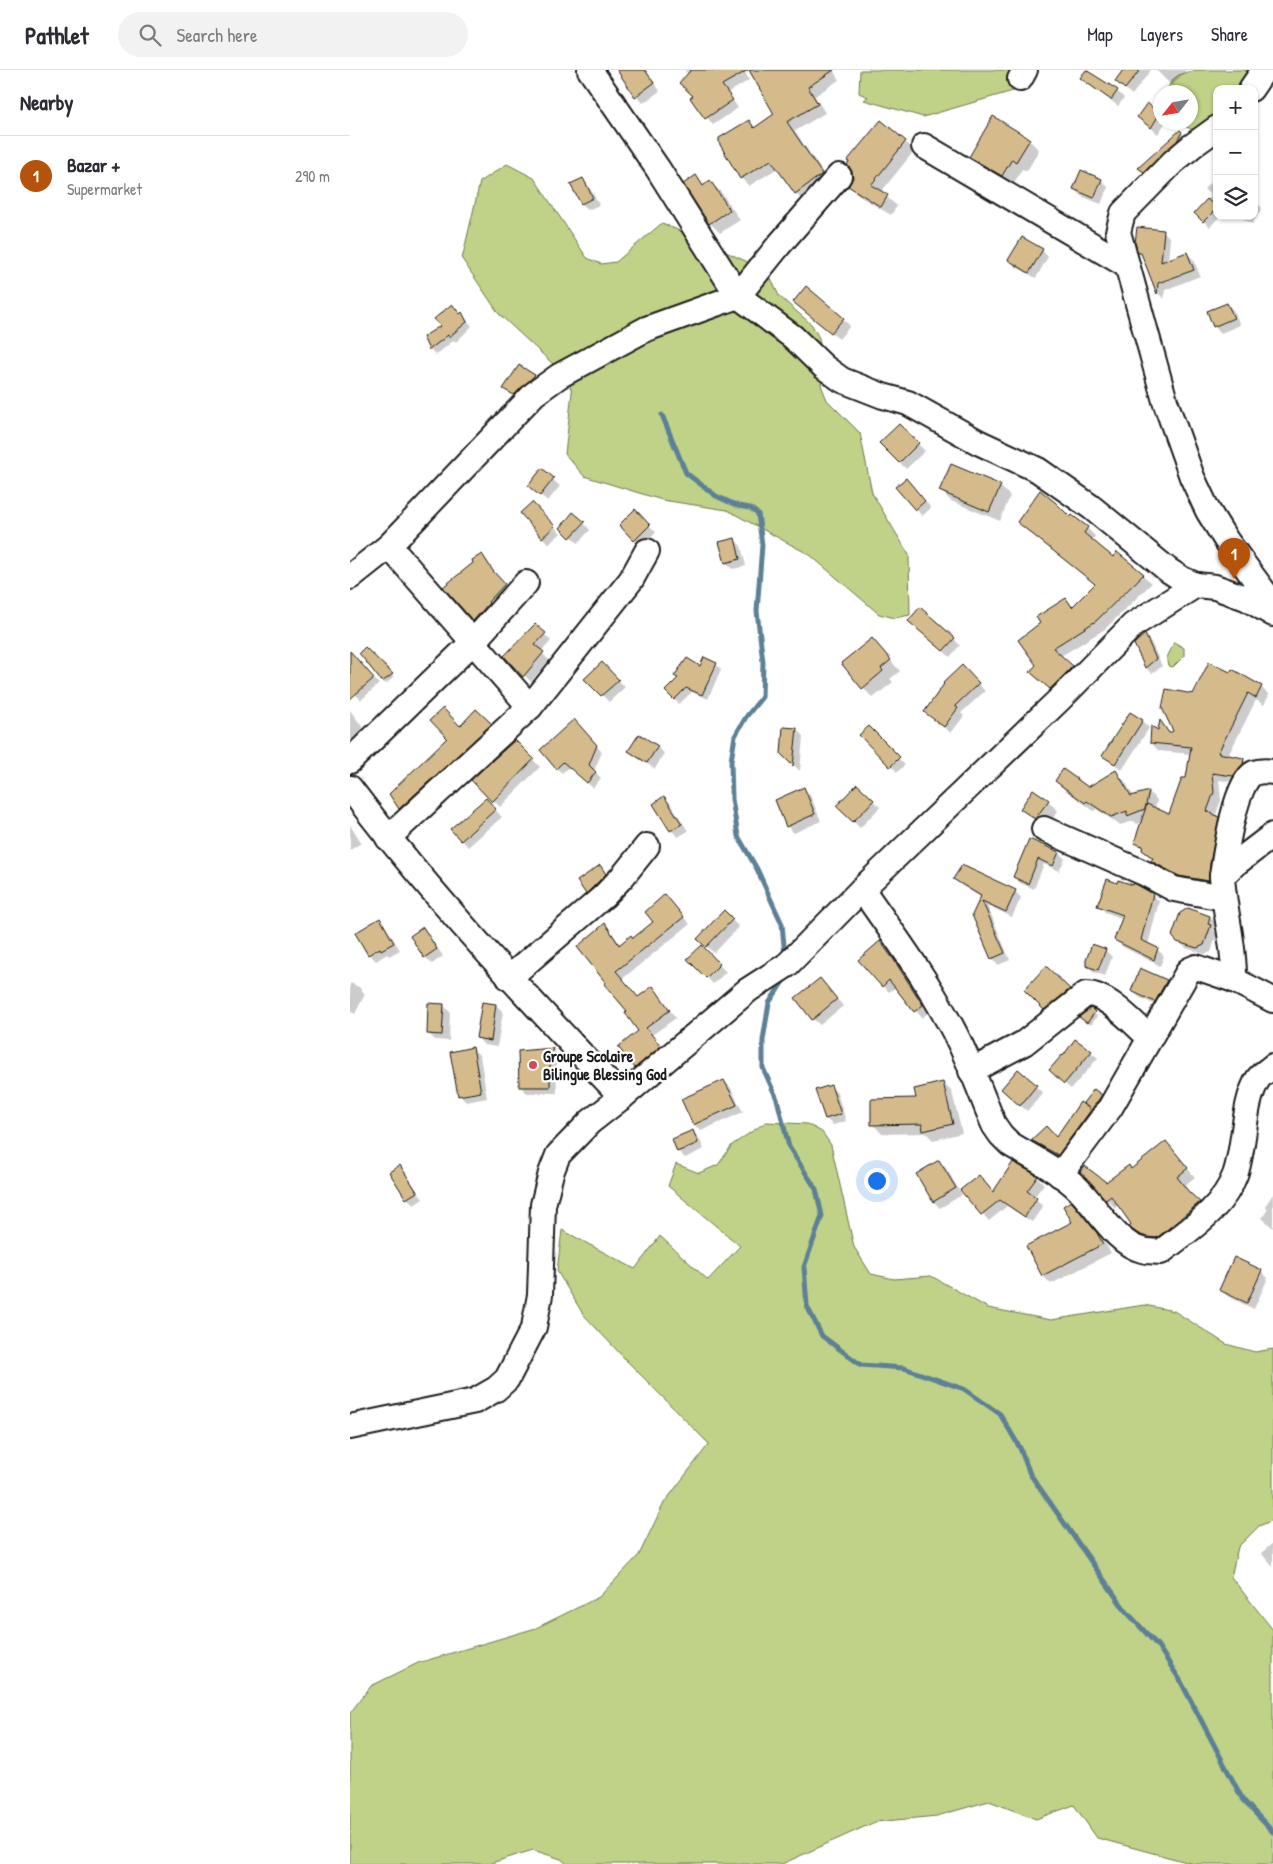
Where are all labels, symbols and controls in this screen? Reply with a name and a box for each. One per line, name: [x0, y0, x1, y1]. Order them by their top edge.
search box: [118, 12, 468, 57]
text: Pathlet: [25, 19, 88, 51]
icon: search: [136, 21, 164, 49]
text: Search here: [176, 22, 258, 48]
text: Map: [1087, 22, 1113, 47]
text: Layers: [1141, 22, 1183, 47]
text: Share: [1211, 22, 1248, 47]
north arrow: [1153, 85, 1198, 130]
map controls: [1213, 85, 1258, 220]
button: +: [1213, 85, 1258, 130]
text: Nearby: [20, 88, 73, 117]
button: −: [1213, 130, 1258, 175]
text: Bazar +: [67, 152, 120, 178]
text: 1: [33, 165, 39, 187]
text: 290 m: [295, 165, 330, 187]
button: layers: [1213, 175, 1258, 220]
text: Supermarket: [67, 178, 142, 200]
pin: 1: [1218, 538, 1250, 579]
place label: Groupe Scolaire Bilingue Blessing God: [543, 1045, 667, 1086]
marker: Groupe Scolaire Bilingue Blessing God: [527, 1059, 539, 1071]
your location: [864, 1168, 890, 1194]

